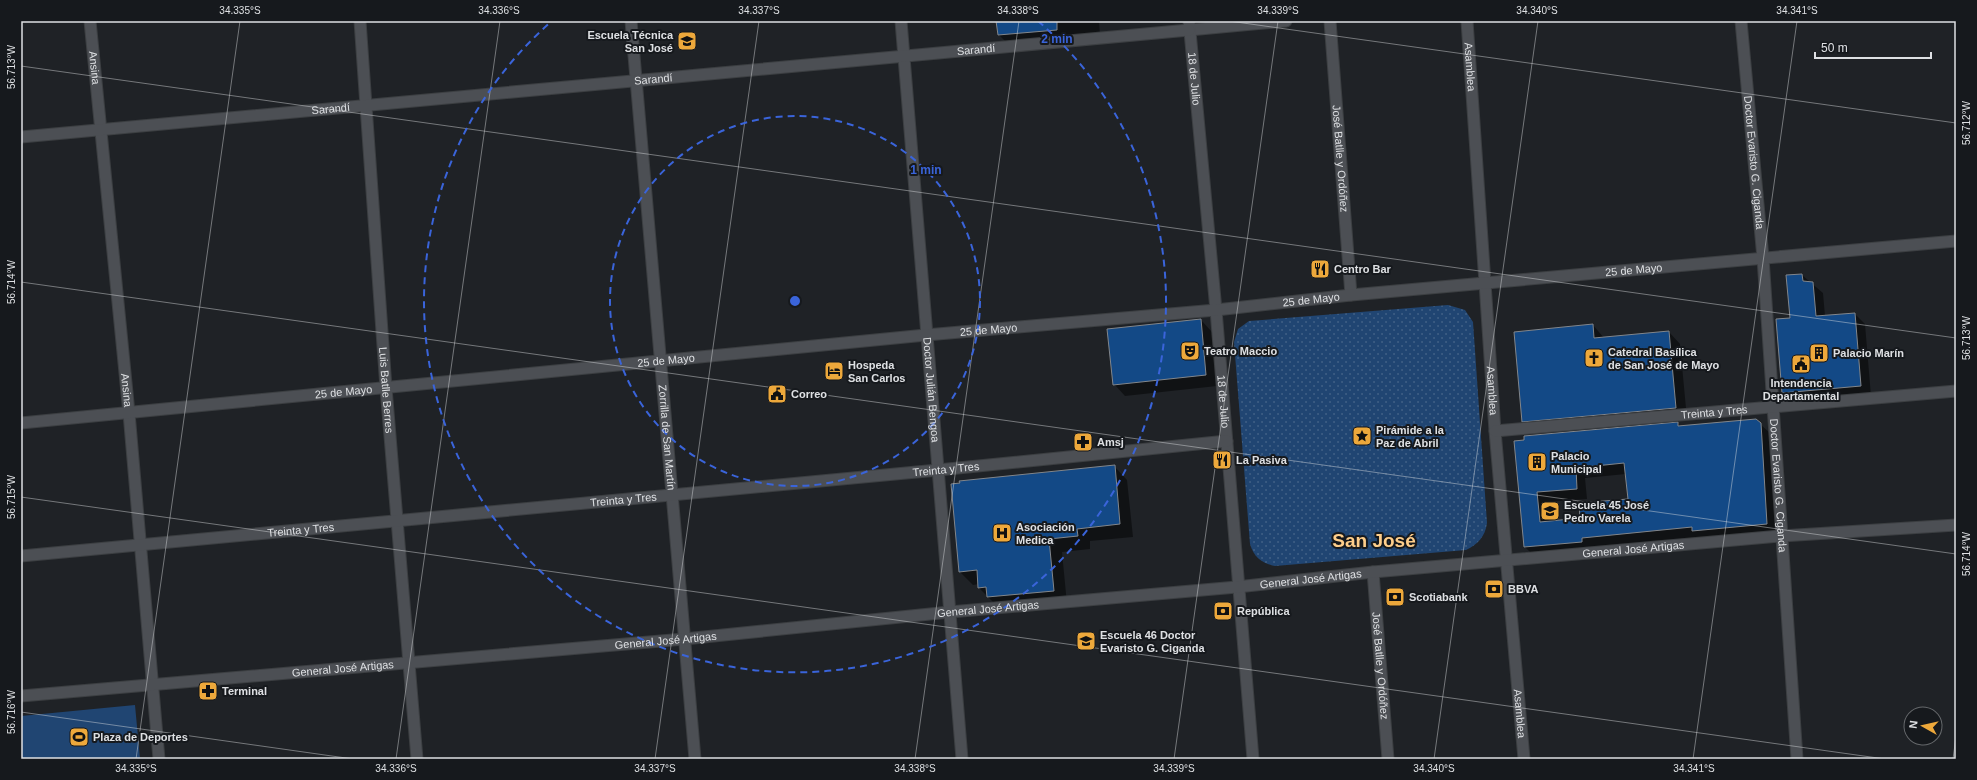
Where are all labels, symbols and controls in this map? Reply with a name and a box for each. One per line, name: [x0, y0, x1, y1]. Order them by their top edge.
text: 34.335°S: [219, 5, 261, 16]
text: 34.336°S: [478, 5, 520, 16]
text: 34.337°S: [738, 5, 780, 16]
text: 34.338°S: [997, 5, 1039, 16]
text: 34.339°S: [1257, 5, 1299, 16]
text: 34.340°S: [1516, 5, 1558, 16]
text: 34.341°S: [1776, 5, 1818, 16]
place label: Escuela Técnica San José: [587, 29, 674, 54]
school or university icon: Escuela Técnica San José: [676, 30, 698, 52]
text: 2 min: [1041, 32, 1073, 46]
scale bar: [1815, 34, 1931, 60]
text: 50 m: [1821, 41, 1848, 55]
street label: Sarandí: [956, 42, 996, 57]
street label: Asamblea: [1462, 42, 1478, 93]
text: 56.713°W: [6, 44, 17, 89]
street label: Ansina: [87, 50, 102, 86]
street label: 18 de Julio: [1186, 52, 1203, 106]
street label: Sarandí: [634, 71, 673, 87]
street label: Doctor Evaristo G. Ciganda: [1742, 95, 1766, 231]
text: 56.712°W: [1961, 100, 1972, 145]
street label: Sarandí: [311, 101, 350, 116]
street label: José Batlle y Ordóñez: [1330, 104, 1351, 213]
text: 1 min: [910, 163, 942, 177]
restaurant icon: Centro Bar: [1309, 258, 1331, 280]
text: 56.714°W: [6, 259, 17, 304]
street label: 25 de Mayo: [1605, 261, 1663, 278]
place label: Centro Bar: [1334, 263, 1392, 275]
street label: 25 de Mayo: [1282, 290, 1340, 309]
centre of rings: [788, 294, 802, 308]
text: 56.713°W: [1961, 315, 1972, 360]
street label: 25 de Mayo: [959, 321, 1018, 338]
street label: Doctor Julián Bengoa: [921, 337, 942, 444]
theatre icon: Teatro Maccio: [1179, 340, 1201, 362]
building icon: Palacio Marín: [1808, 342, 1830, 364]
place label: Teatro Maccio: [1204, 345, 1277, 357]
place label: Catedral Basílica de San José de Mayo: [1608, 346, 1720, 371]
street label: Luis Batlle Berres: [377, 347, 396, 434]
church icon: Catedral Basílica de San José de Mayo: [1583, 347, 1605, 369]
place label: Palacio Marín: [1833, 347, 1904, 359]
street label: 25 de Mayo: [637, 352, 695, 369]
public building icon: Intendencia Departamental: [1790, 353, 1812, 375]
place label: Hospeda San Carlos: [848, 359, 905, 384]
hotel icon: Hospeda San Carlos: [823, 360, 845, 382]
street label: Asamblea: [1485, 366, 1500, 416]
street label: Ansina: [119, 373, 134, 408]
street label: 18 de Julio: [1215, 374, 1232, 428]
place label: Intendencia Departamental: [1763, 377, 1839, 402]
street label: 25 de Mayo: [314, 383, 373, 400]
public building icon: Correo: [766, 383, 788, 405]
street label: Zorrilla de San Martín: [657, 384, 678, 491]
place label: Correo: [791, 388, 827, 400]
street label: Treinta y Tres: [1680, 403, 1749, 421]
street label: Doctor Evaristo G. Ciganda: [1768, 418, 1789, 554]
place label: Pirámide a la Paz de Abril: [1376, 424, 1445, 449]
place icon: Pirámide a la Paz de Abril: [1351, 425, 1373, 447]
pharmacy icon: Amsj: [1072, 431, 1094, 453]
place label: Amsj: [1097, 436, 1124, 448]
restaurant icon: La Pasiva: [1211, 449, 1233, 471]
place label: Palacio Municipal: [1551, 450, 1602, 475]
building icon: Palacio Municipal: [1526, 451, 1548, 473]
place label: La Pasiva: [1236, 454, 1288, 466]
street label: Treinta y Tres: [912, 460, 980, 478]
text: 56.715°W: [6, 474, 17, 519]
street label: Treinta y Tres: [589, 490, 658, 509]
place label: Escuela 45 José Pedro Varela: [1564, 499, 1649, 524]
school or university icon: Escuela 45 José Pedro Varela: [1539, 500, 1561, 522]
street label: Treinta y Tres: [267, 521, 335, 539]
place label: Asociación Medica: [1016, 521, 1075, 546]
hospital icon: Asociación Medica: [991, 522, 1013, 544]
district label: San José: [1332, 530, 1416, 551]
text: 56.714°W: [1961, 531, 1972, 576]
street label: General José Artigas: [1582, 539, 1685, 560]
street label: General José Artigas: [1259, 567, 1363, 590]
bank icon: BBVA: [1483, 578, 1505, 600]
place label: BBVA: [1508, 583, 1538, 595]
bank icon: Scotiabank: [1384, 586, 1406, 608]
place label: Scotiabank: [1409, 591, 1469, 603]
street label: General José Artigas: [937, 598, 1040, 619]
bank icon: República: [1212, 600, 1234, 622]
place label: República: [1237, 605, 1290, 617]
street label: José Batlle y Ordóñez: [1370, 612, 1391, 720]
place label: Escuela 46 Doctor Evaristo G. Ciganda: [1100, 629, 1205, 654]
street label: General José Artigas: [614, 630, 718, 651]
school or university icon: Escuela 46 Doctor Evaristo G. Ciganda: [1075, 630, 1097, 652]
street label: General José Artigas: [291, 658, 395, 679]
pharmacy icon: Terminal: [197, 680, 219, 702]
place label: Terminal: [222, 685, 267, 697]
text: 56.716°W: [6, 689, 17, 734]
street label: Asamblea: [1512, 689, 1528, 739]
north arrow: [1903, 706, 1943, 746]
text: N: [1907, 720, 1920, 729]
sports icon: Plaza de Deportes: [68, 726, 90, 748]
place label: Plaza de Deportes: [93, 731, 188, 743]
text: 34.335°S: [115, 763, 157, 774]
text: 34.336°S: [375, 763, 417, 774]
text: 34.337°S: [634, 763, 676, 774]
text: 34.338°S: [894, 763, 936, 774]
text: 34.339°S: [1153, 763, 1195, 774]
text: 34.340°S: [1413, 763, 1455, 774]
text: 34.341°S: [1673, 763, 1715, 774]

